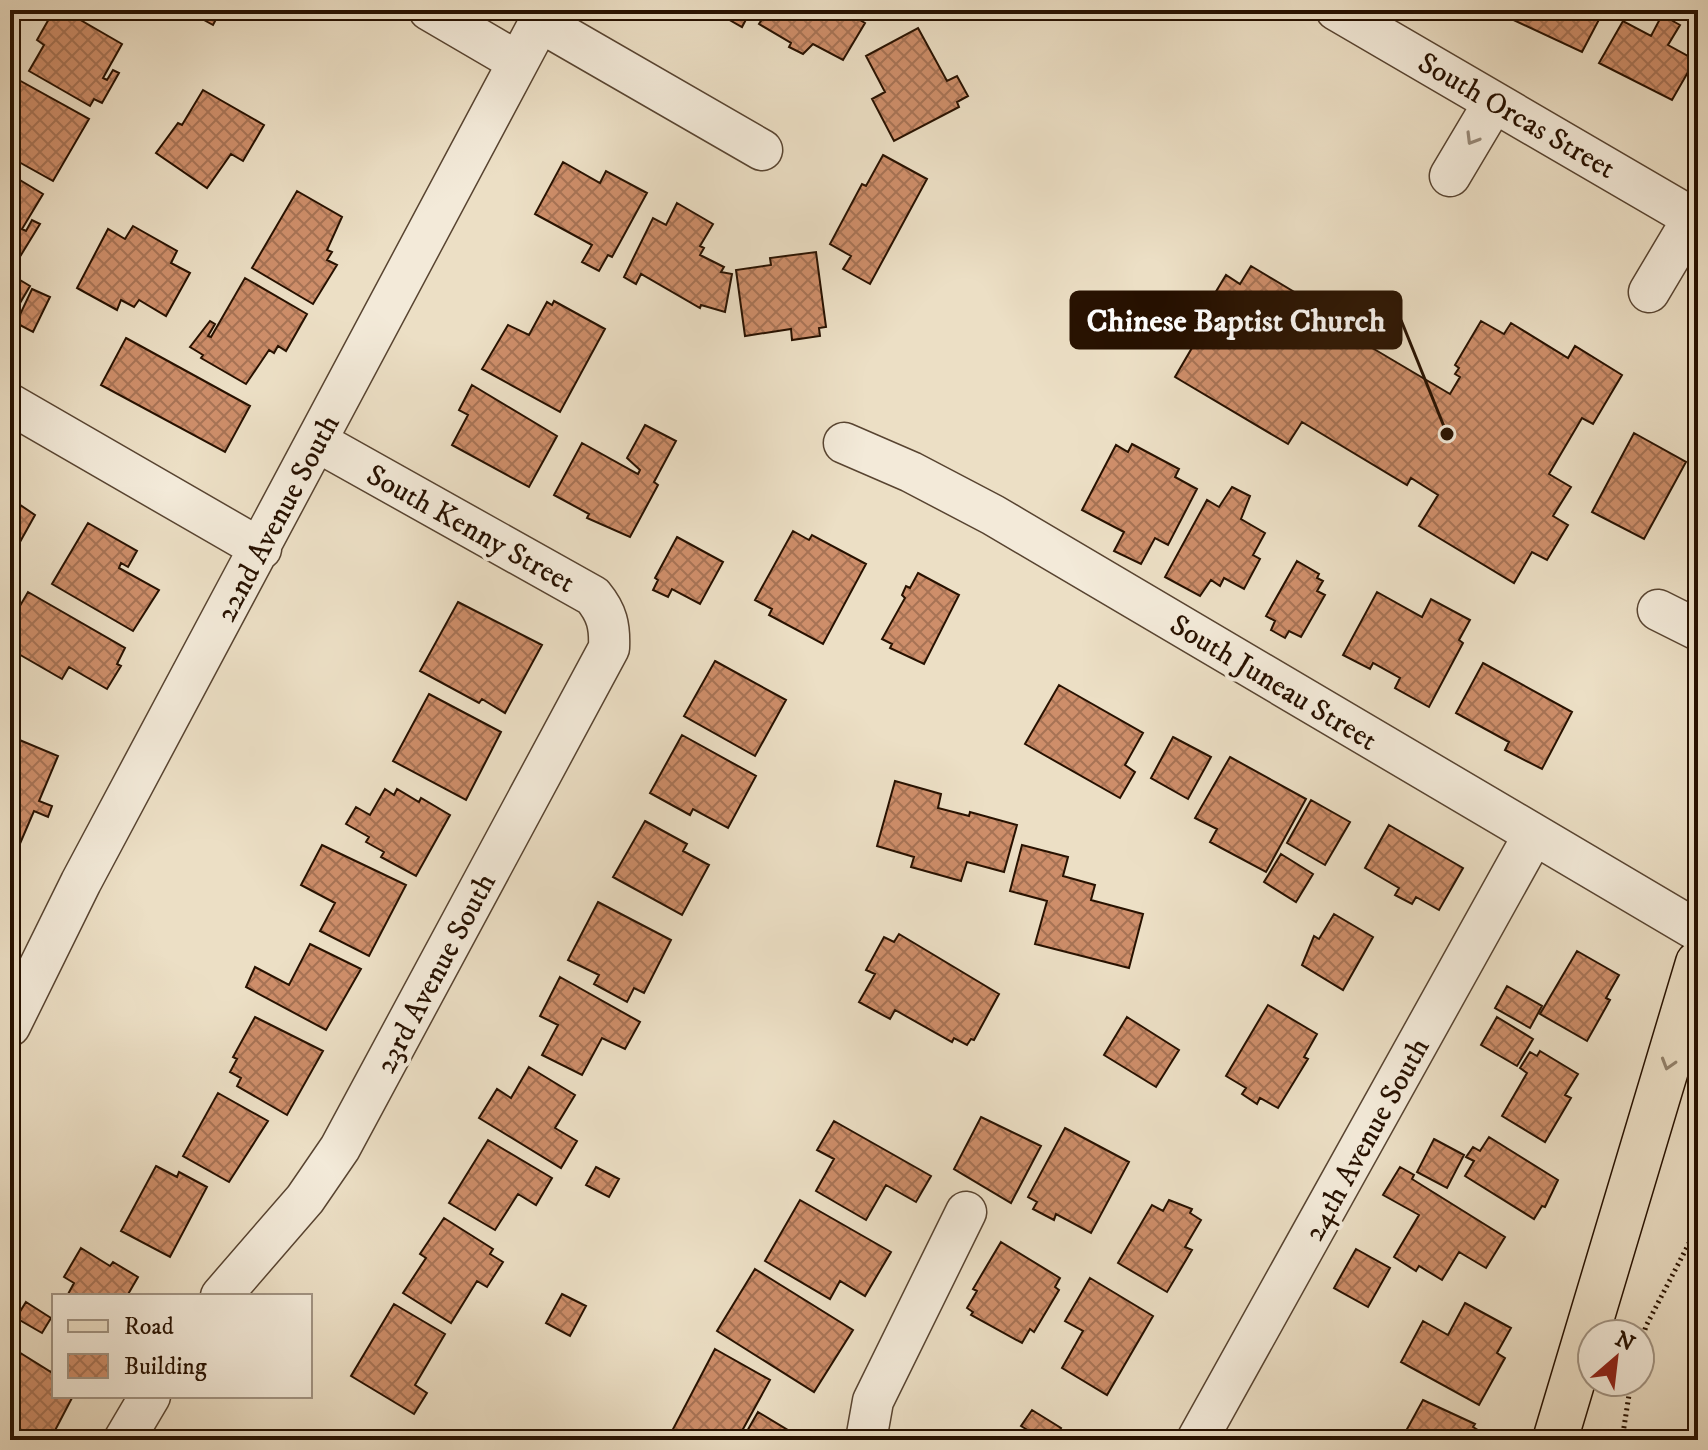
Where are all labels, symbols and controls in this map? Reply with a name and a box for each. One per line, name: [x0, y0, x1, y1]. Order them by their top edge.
street label: South Orcas Street: [1411, 45, 1622, 188]
one-way arrow: [1466, 130, 1482, 145]
callout: Chinese Baptist Church: [1071, 292, 1401, 348]
text: Chinese Baptist Church: [1087, 302, 1386, 342]
street label: 22nd Avenue South: [208, 408, 349, 629]
street label: South Kenny Street: [360, 457, 581, 602]
street label: South Juneau Street: [1163, 607, 1384, 760]
street label: 23rd Avenue South: [368, 867, 505, 1080]
street label: 24th Avenue South: [1296, 1031, 1439, 1248]
one-way arrow: [1661, 1057, 1677, 1071]
legend: [52, 1294, 312, 1398]
text: Road: [124, 1312, 174, 1342]
north arrow: [1576, 1318, 1656, 1398]
text: N: [1610, 1326, 1639, 1358]
text: Building: [124, 1352, 207, 1382]

